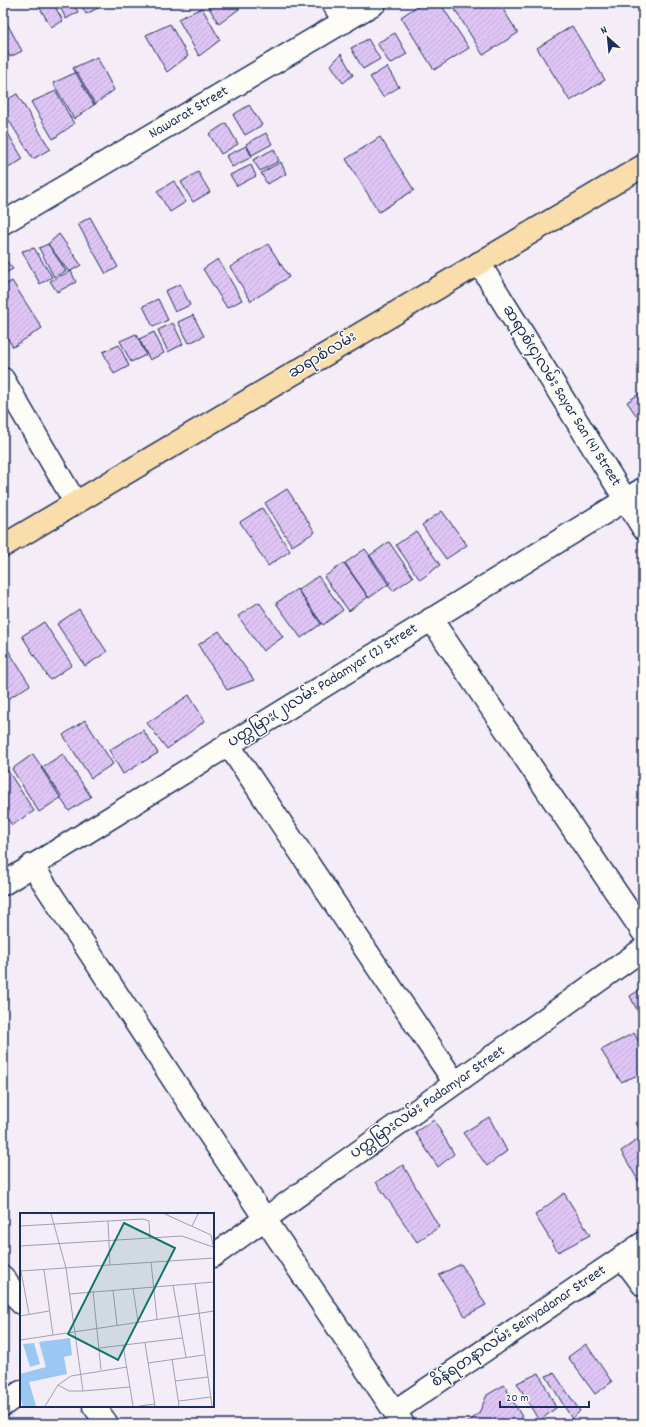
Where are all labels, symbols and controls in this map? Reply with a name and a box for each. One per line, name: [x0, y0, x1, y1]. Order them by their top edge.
north arrow: [588, 18, 628, 58]
text: N: [598, 22, 611, 39]
street label: Nawarat Street: [145, 81, 233, 145]
street label: ဆရာစံ(၄)လမ်း Sayar San (4) Street: [496, 301, 627, 491]
street label: ဆရာစံလမ်း: [284, 326, 361, 385]
street label: ပတ္တမြား(၂)လမ်း Padamyar (2) Street: [223, 617, 423, 754]
street label: ပတ္တမြားလမ်း Padamyar Street: [345, 1040, 510, 1165]
inset map: [20, 1213, 214, 1407]
street label: စိန်ရတနာလမ်း Seinyadanar Street: [427, 1259, 611, 1394]
scale bar: [500, 1383, 589, 1409]
text: 20 m: [506, 1390, 529, 1407]

